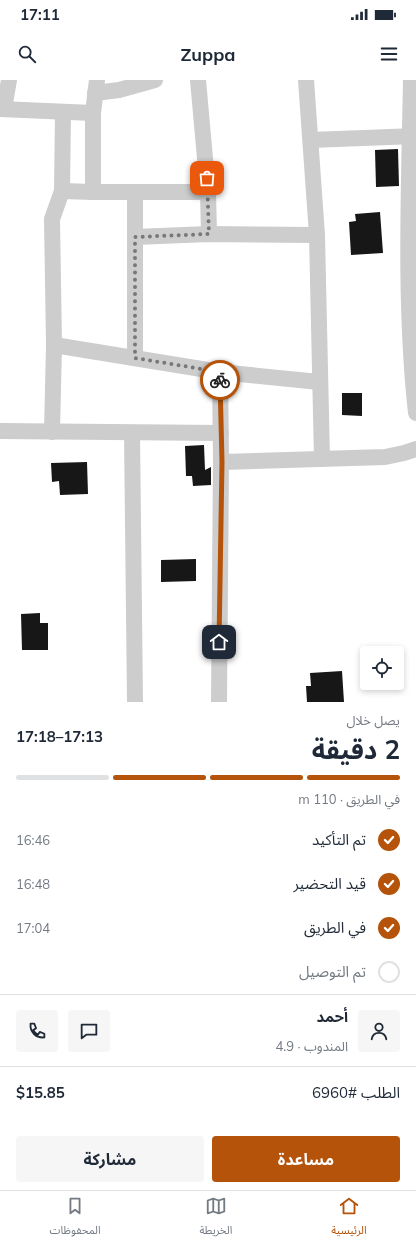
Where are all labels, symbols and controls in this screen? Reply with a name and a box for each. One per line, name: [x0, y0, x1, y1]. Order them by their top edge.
text: 17:11: [20, 5, 60, 24]
icon: search: [16, 43, 38, 65]
text: Zuppa: [181, 43, 236, 66]
icon: menu: [378, 43, 400, 65]
pin: [190, 161, 224, 195]
icon: bag: [196, 167, 218, 189]
courier: [200, 360, 240, 400]
icon: bike: [209, 369, 231, 391]
pin: [202, 625, 236, 659]
icon: home: [208, 631, 230, 653]
map controls: [360, 646, 404, 690]
button: locate: [360, 646, 404, 690]
text: يصل خلال: [346, 712, 400, 728]
text: 17:13–17:18: [16, 727, 103, 746]
text: 2 دقيقة: [312, 733, 400, 766]
text: في الطريق · 110 m: [298, 791, 400, 807]
icon: check: [378, 829, 400, 851]
text: تم التأكيد: [312, 830, 366, 849]
text: 16:46: [16, 832, 50, 848]
icon: check: [378, 873, 400, 895]
text: قيد التحضير: [293, 874, 366, 893]
text: 16:48: [16, 876, 50, 892]
icon: check: [378, 917, 400, 939]
text: في الطريق: [304, 918, 366, 937]
text: 17:04: [16, 920, 50, 936]
text: تم التوصيل: [299, 962, 366, 981]
text: أحمد: [317, 1007, 348, 1026]
button: phone: [16, 1010, 58, 1052]
button: chat: [68, 1010, 110, 1052]
button: person: [358, 1010, 400, 1052]
text: المندوب · 4.9: [276, 1038, 348, 1054]
text: $15.85: [16, 1083, 65, 1102]
text: الطلب #6960: [312, 1083, 400, 1102]
button: مشاركة: [16, 1136, 204, 1182]
button: مساعدة: [212, 1136, 400, 1182]
tab: المحفوظات: [49, 1195, 101, 1242]
tab: الخريطة: [199, 1195, 232, 1242]
tab: الرئيسية: [331, 1195, 367, 1242]

